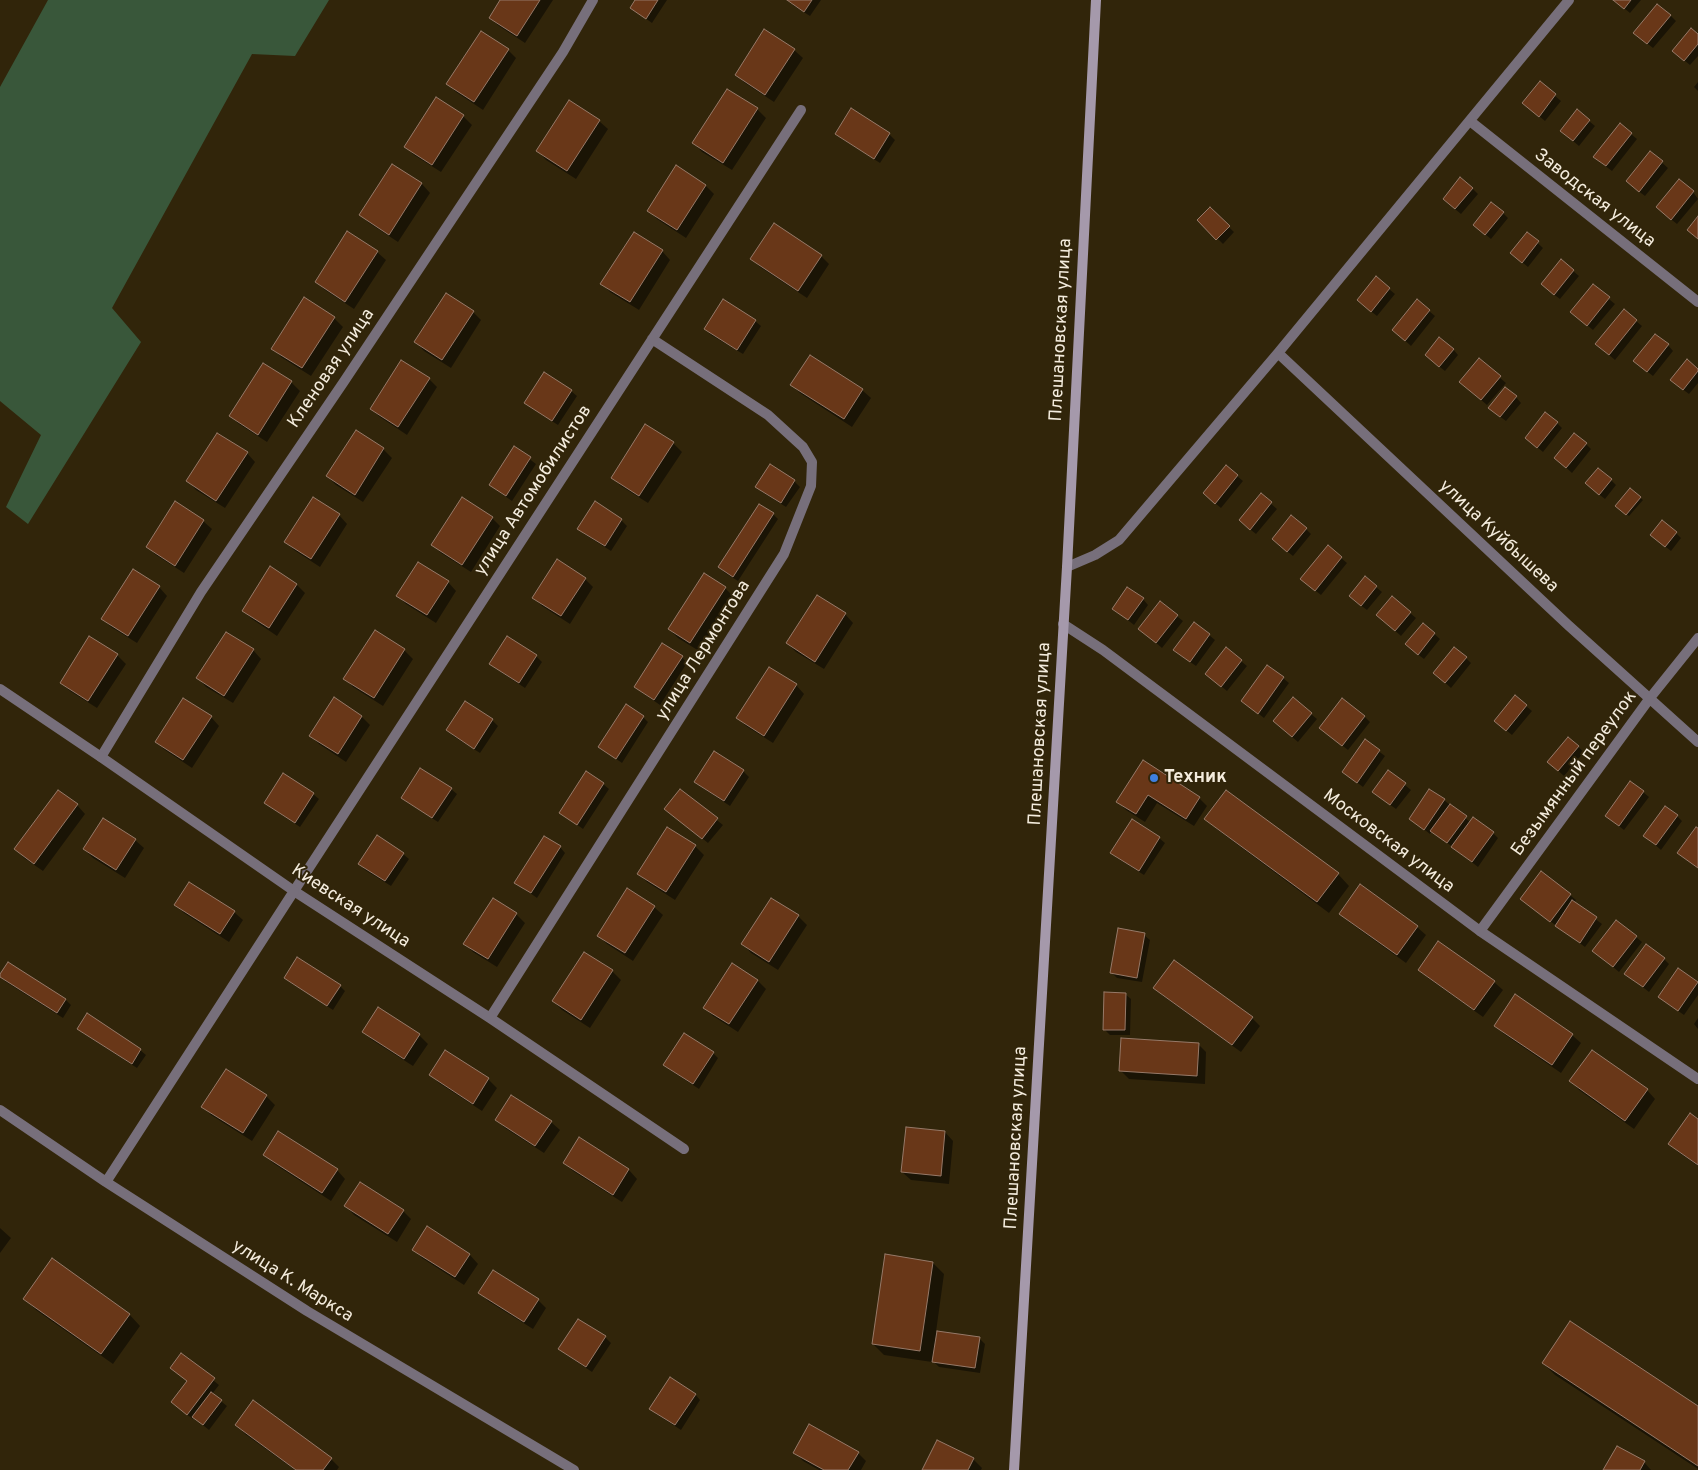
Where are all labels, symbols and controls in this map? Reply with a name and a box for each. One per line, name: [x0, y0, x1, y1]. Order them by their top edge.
street label: Заводская улица: [1529, 145, 1659, 253]
street label: Плешановская улица: [1046, 238, 1078, 422]
street label: Кленовая улица: [284, 305, 380, 433]
street label: улица Автомобилистов: [471, 401, 597, 581]
street label: улица Куйбышева: [1434, 476, 1562, 598]
street label: улица Лермонтова: [652, 577, 756, 725]
street label: Плешановская улица: [1025, 642, 1057, 826]
street label: Безымянный переулок: [1508, 687, 1642, 861]
place label: Техник: [1164, 767, 1227, 789]
marker: Техник: [1148, 772, 1160, 784]
street label: Московская улица: [1318, 786, 1458, 898]
street label: Киевская улица: [286, 861, 414, 953]
street label: Плешановская улица: [1001, 1046, 1033, 1230]
street label: улица К. Маркса: [227, 1236, 357, 1328]

